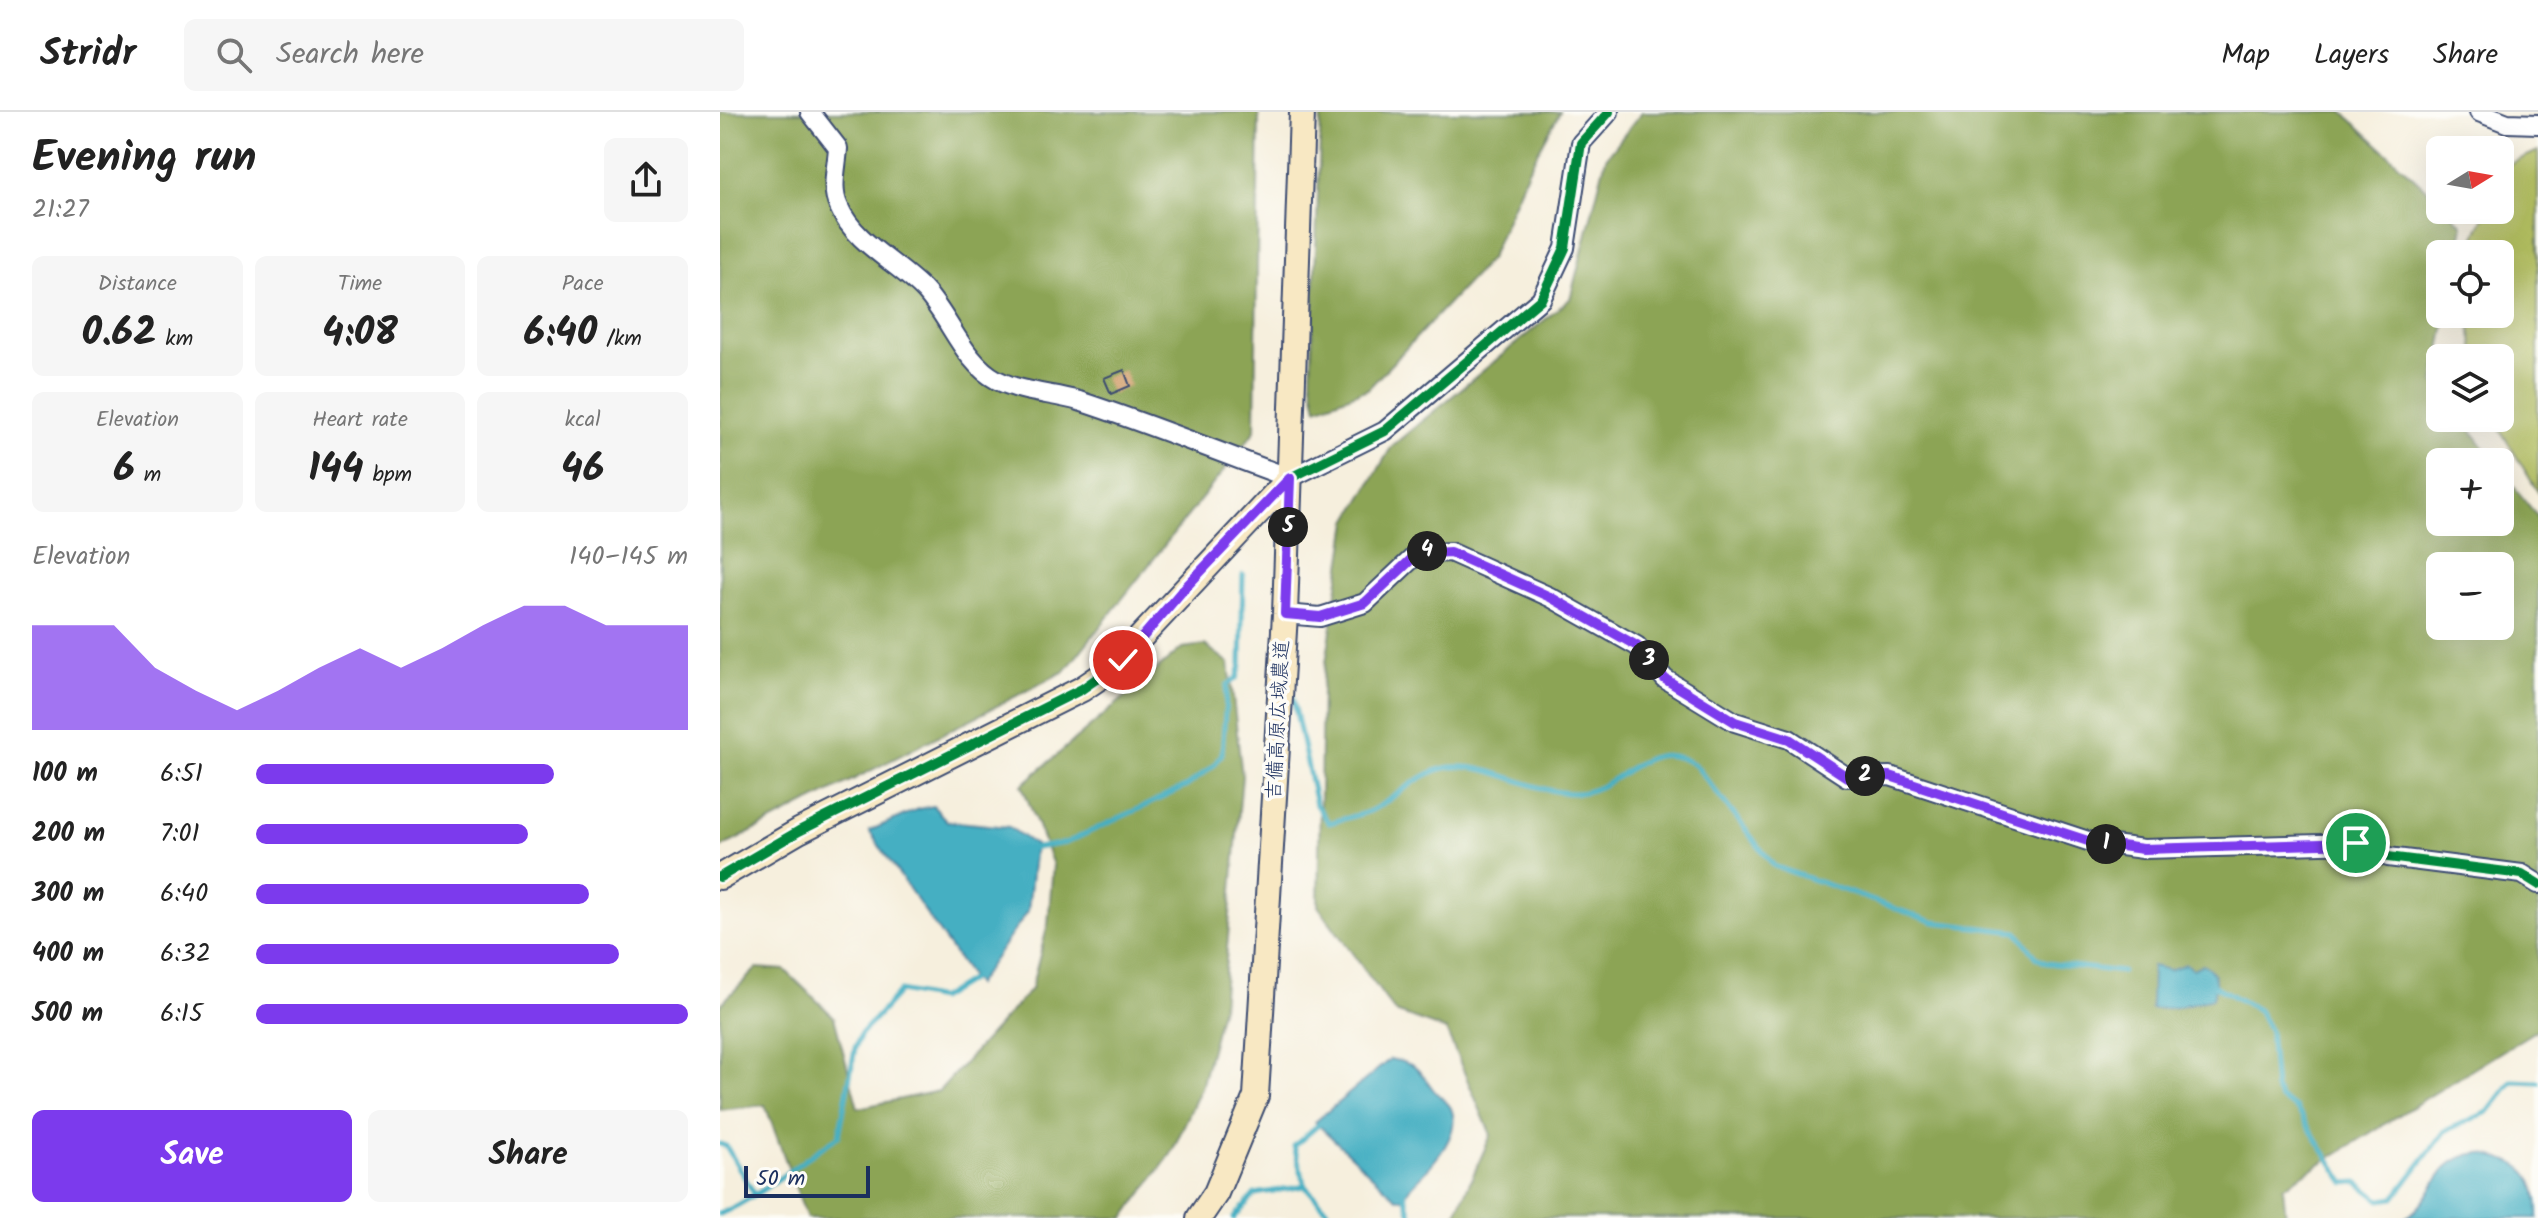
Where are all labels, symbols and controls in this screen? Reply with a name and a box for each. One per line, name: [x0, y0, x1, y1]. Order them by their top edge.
search box: [184, 19, 744, 91]
text: Stridr: [40, 25, 136, 85]
text: Search here: [276, 31, 424, 79]
icon: search: [212, 33, 256, 77]
text: Map: [2221, 33, 2270, 78]
text: Layers: [2314, 33, 2389, 78]
text: Share: [2433, 33, 2498, 78]
text: Evening run: [32, 124, 256, 194]
north arrow: [2426, 136, 2514, 224]
map controls: [2426, 136, 2514, 640]
button: share: [604, 138, 688, 222]
text: 21:27: [32, 189, 89, 231]
button: locate: [2426, 240, 2514, 328]
text: Distance: [98, 267, 177, 302]
text: Time: [338, 267, 382, 302]
text: Pace: [562, 267, 604, 302]
text: 0.62: [82, 302, 157, 366]
text: 4:08: [322, 302, 398, 366]
text: 6:40: [524, 302, 597, 366]
text: km: [157, 322, 193, 357]
text: /km: [597, 322, 642, 357]
button: layers: [2426, 344, 2514, 432]
text: Elevation: [96, 403, 179, 438]
text: Heart rate: [312, 403, 408, 438]
text: kcal: [565, 403, 601, 438]
text: 6: [113, 438, 135, 502]
text: 144: [308, 438, 364, 502]
text: 46: [561, 438, 604, 502]
button: +: [2426, 448, 2514, 536]
text: m: [135, 458, 161, 493]
text: bpm: [364, 458, 412, 493]
pin: 5: [1268, 507, 1308, 547]
text: 5: [1282, 509, 1294, 544]
pin: 4: [1407, 531, 1447, 571]
text: 4: [1421, 533, 1433, 568]
text: Elevation: [32, 536, 130, 578]
text: 140–145 m: [569, 536, 688, 578]
button: −: [2426, 552, 2514, 640]
pin: [1089, 626, 1157, 694]
icon: check: [1101, 638, 1145, 682]
street label: 吉備高原広域農道: [1259, 639, 1299, 801]
pin: 3: [1629, 640, 1669, 680]
text: 3: [1643, 642, 1655, 677]
text: 100 m: [32, 753, 98, 795]
text: 6:51: [160, 753, 203, 795]
pin: 2: [1845, 756, 1885, 796]
text: 2: [1859, 758, 1871, 793]
pin: [2322, 809, 2390, 877]
text: 200 m: [32, 813, 105, 855]
text: 7:01: [160, 813, 200, 855]
icon: arrive: [2334, 821, 2378, 865]
pin: 1: [2086, 824, 2126, 864]
text: 1: [2103, 826, 2109, 861]
text: 300 m: [32, 873, 104, 915]
text: 6:40: [160, 873, 208, 915]
text: 400 m: [32, 933, 104, 975]
text: 6:32: [160, 933, 211, 975]
text: 500 m: [32, 993, 103, 1035]
text: 6:15: [160, 993, 203, 1035]
button: Save: [32, 1110, 352, 1202]
button: Share: [368, 1110, 688, 1202]
scale bar: [744, 1162, 870, 1198]
text: 50 m: [756, 1162, 805, 1197]

